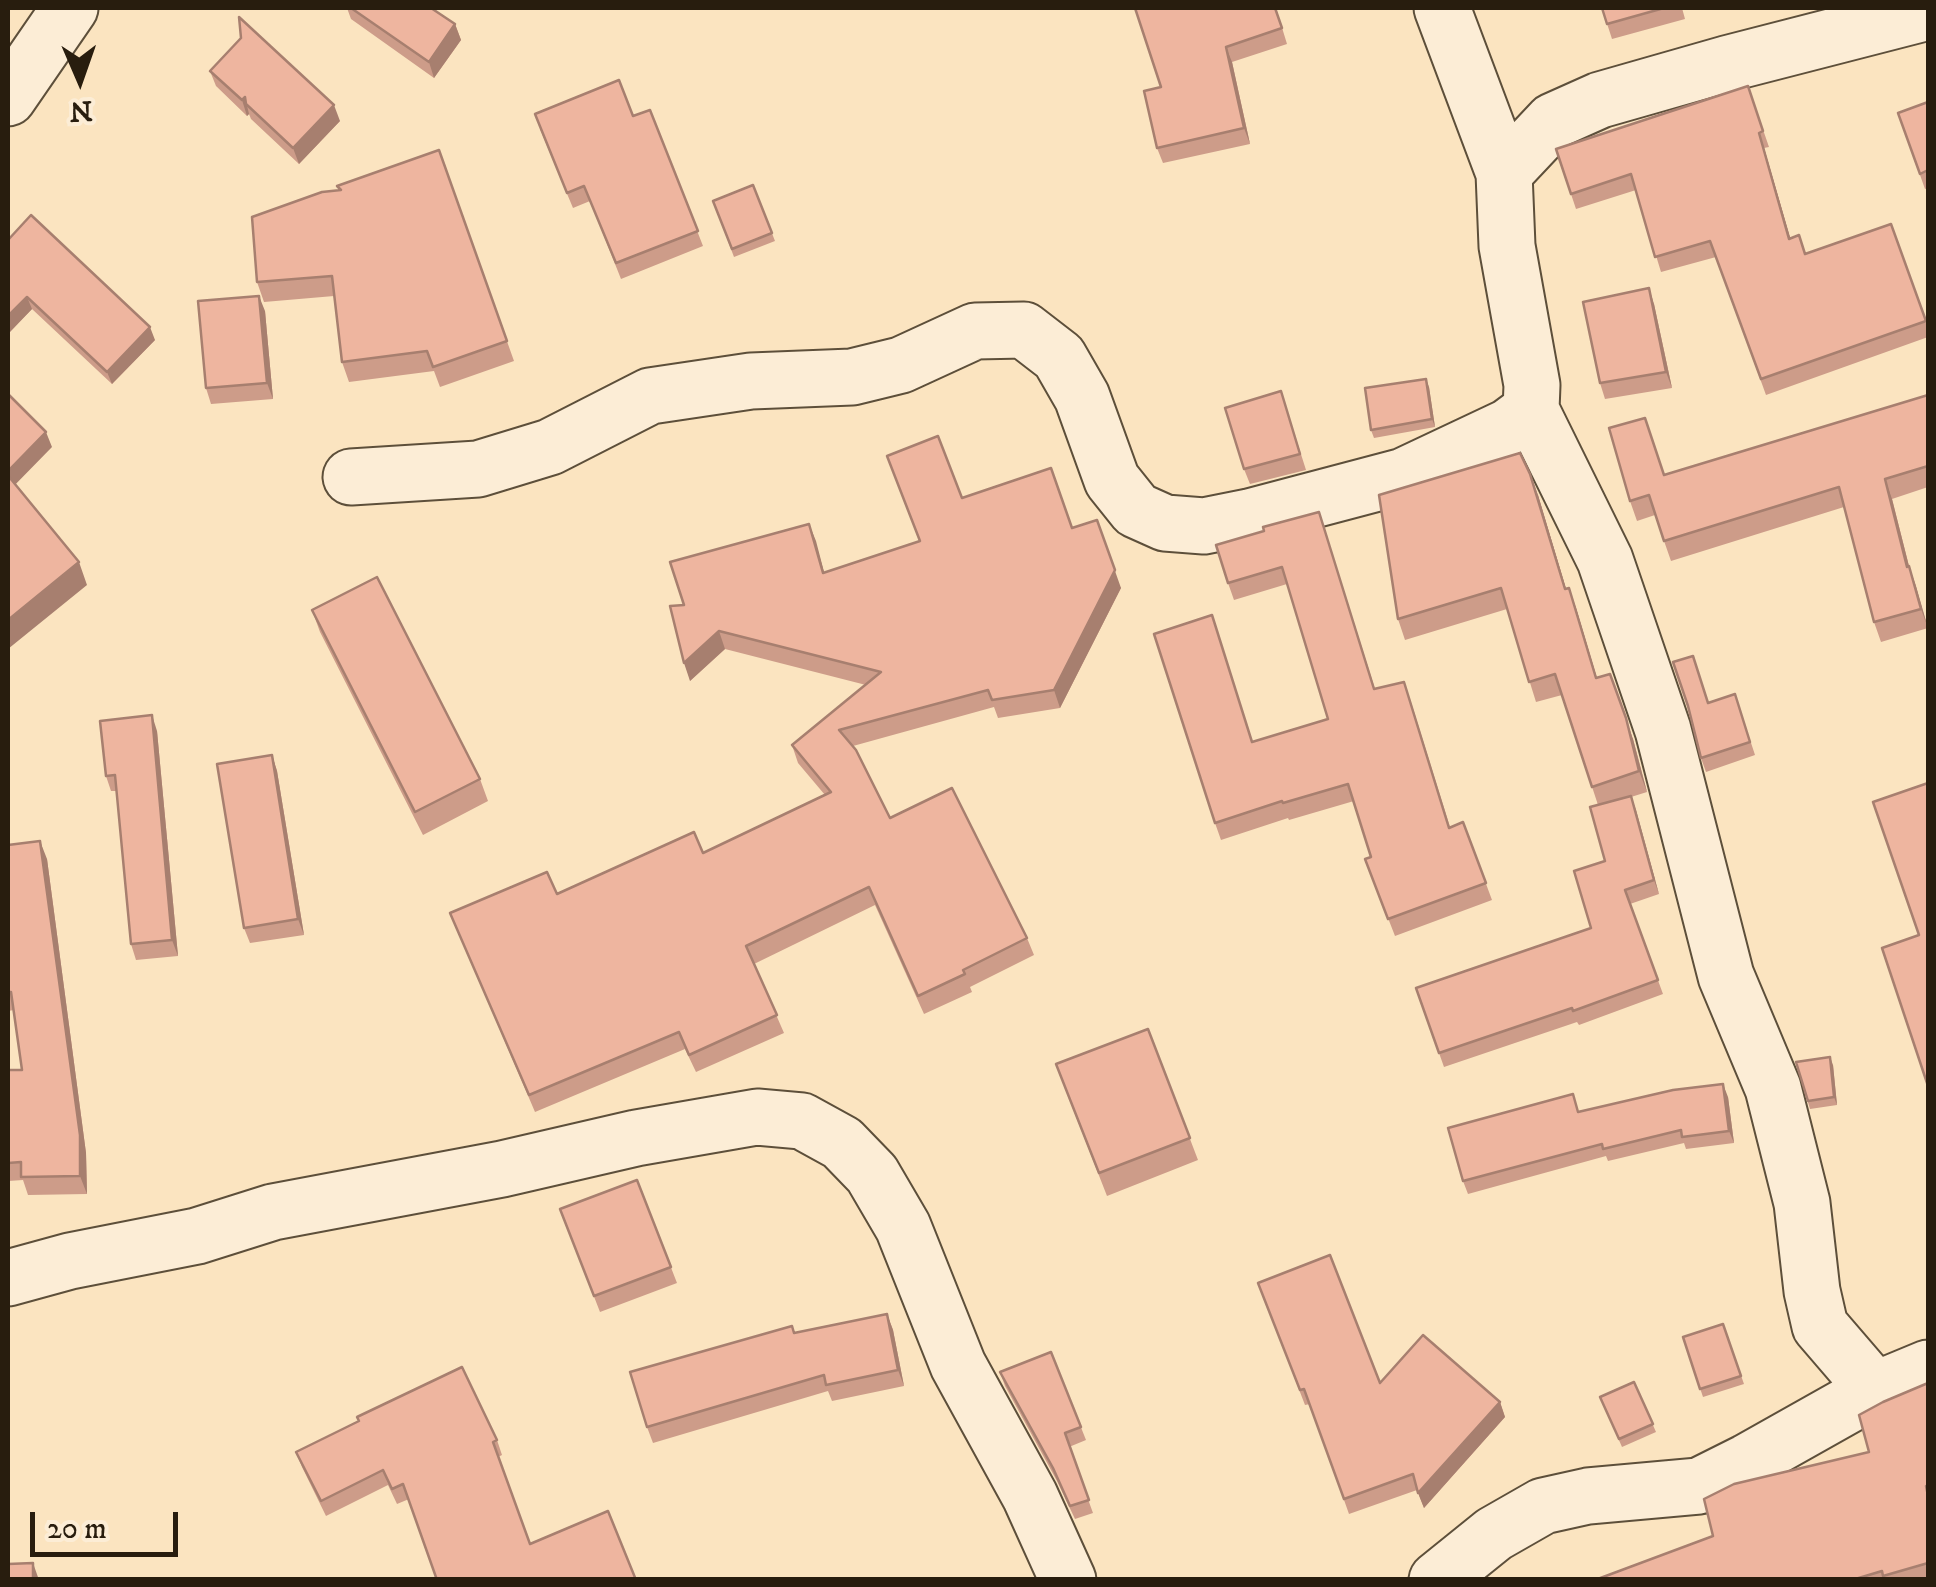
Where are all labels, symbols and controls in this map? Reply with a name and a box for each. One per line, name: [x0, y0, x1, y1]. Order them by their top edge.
north arrow: [30, 30, 130, 130]
text: N: [69, 93, 93, 128]
scale bar: [35, 1492, 182, 1554]
text: 20 m: [47, 1511, 107, 1548]

